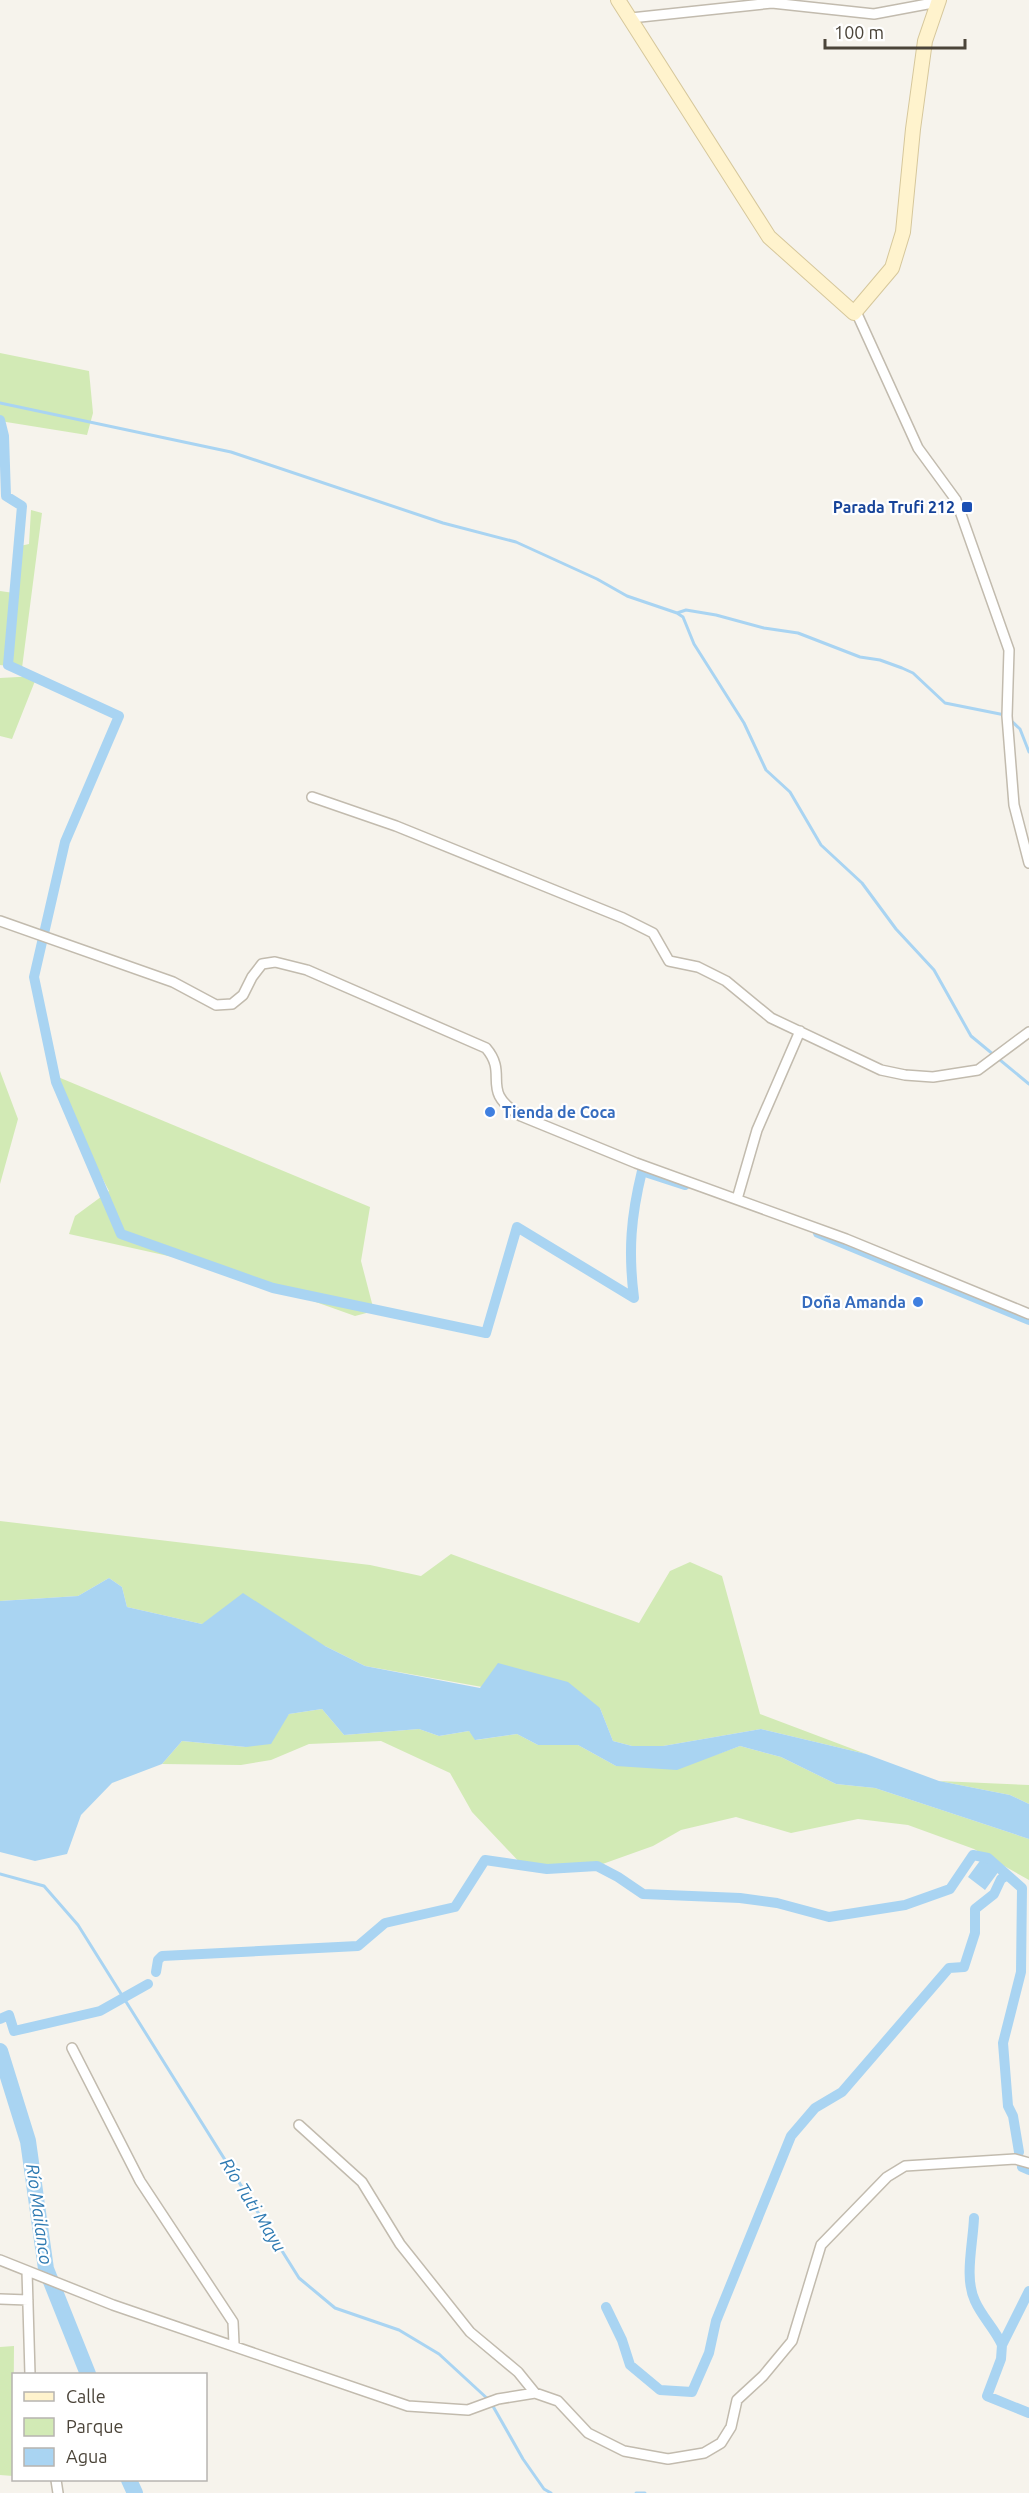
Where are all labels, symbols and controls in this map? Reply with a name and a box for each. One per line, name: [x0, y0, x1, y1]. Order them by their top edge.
scale bar: [825, 12, 964, 50]
text: 100 m: [834, 22, 884, 42]
place label: Parada Trufi 212: [833, 498, 955, 516]
marker: Parada Trufi 212: [960, 500, 974, 514]
place label: Tienda de Coca: [502, 1103, 616, 1121]
marker: Tienda de Coca: [483, 1105, 497, 1119]
place label: Doña Amanda: [802, 1293, 906, 1311]
marker: Doña Amanda: [911, 1295, 925, 1309]
water label: Río Tuti Mayu: [217, 2154, 291, 2255]
water label: Río Mailanco: [23, 2162, 57, 2266]
legend: [12, 2373, 207, 2481]
text: Calle: [66, 2386, 106, 2406]
text: Parque: [66, 2416, 123, 2436]
text: Agua: [66, 2446, 108, 2466]

